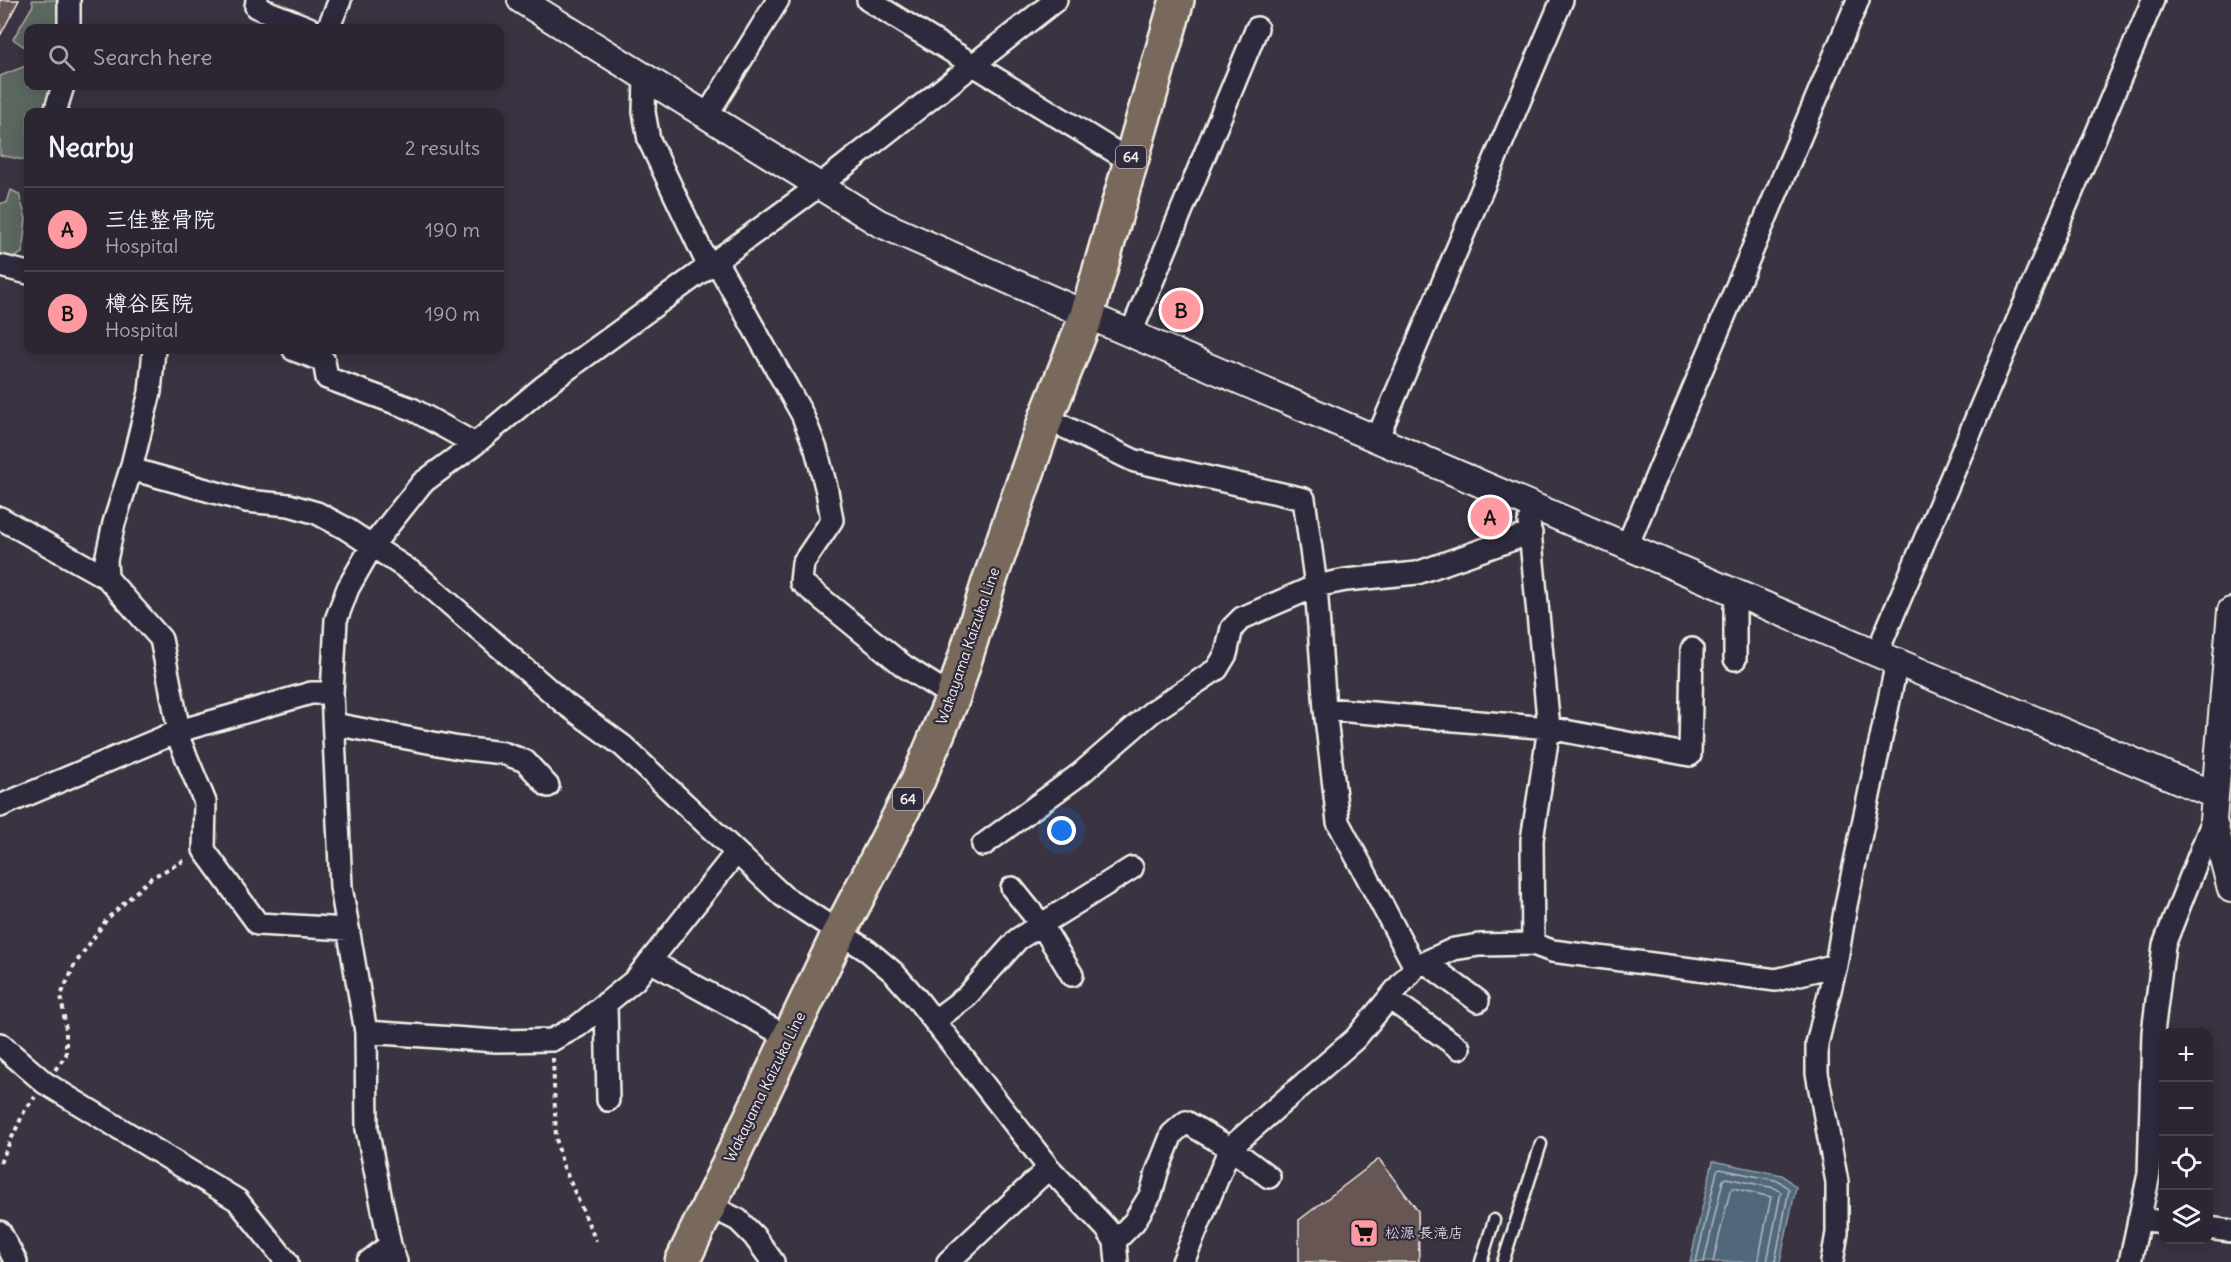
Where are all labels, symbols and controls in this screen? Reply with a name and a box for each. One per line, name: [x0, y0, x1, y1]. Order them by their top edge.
search box: [24, 24, 504, 90]
icon: search: [45, 41, 78, 74]
text: Search here: [93, 43, 212, 71]
text: Nearby: [48, 131, 134, 164]
text: 2 results: [405, 135, 480, 160]
road number: 64: [1116, 146, 1146, 168]
text: 三佳整骨院: [105, 205, 215, 233]
text: A: [61, 217, 74, 242]
text: 190 m: [425, 217, 480, 242]
text: Hospital: [105, 233, 178, 258]
pin: B: [1162, 288, 1200, 332]
text: 樽谷医院: [105, 289, 193, 317]
text: B: [61, 301, 74, 326]
text: 190 m: [425, 301, 480, 326]
text: Hospital: [105, 317, 178, 342]
pin: A: [1470, 494, 1510, 540]
street label: Wakayama Kaizuka Line: [932, 565, 1003, 727]
road number: 64: [893, 788, 923, 810]
your location: [1047, 816, 1076, 845]
street label: Wakayama Kaizuka Line: [720, 1008, 809, 1165]
map controls: [2159, 1028, 2213, 1244]
button: +: [2159, 1028, 2213, 1082]
button: −: [2159, 1082, 2213, 1136]
button: locate: [2159, 1136, 2213, 1190]
button: layers: [2159, 1190, 2213, 1244]
supermarket icon: 松源 長滝店: [1348, 1217, 1380, 1249]
place label: 松源 長滝店: [1385, 1223, 1464, 1242]

